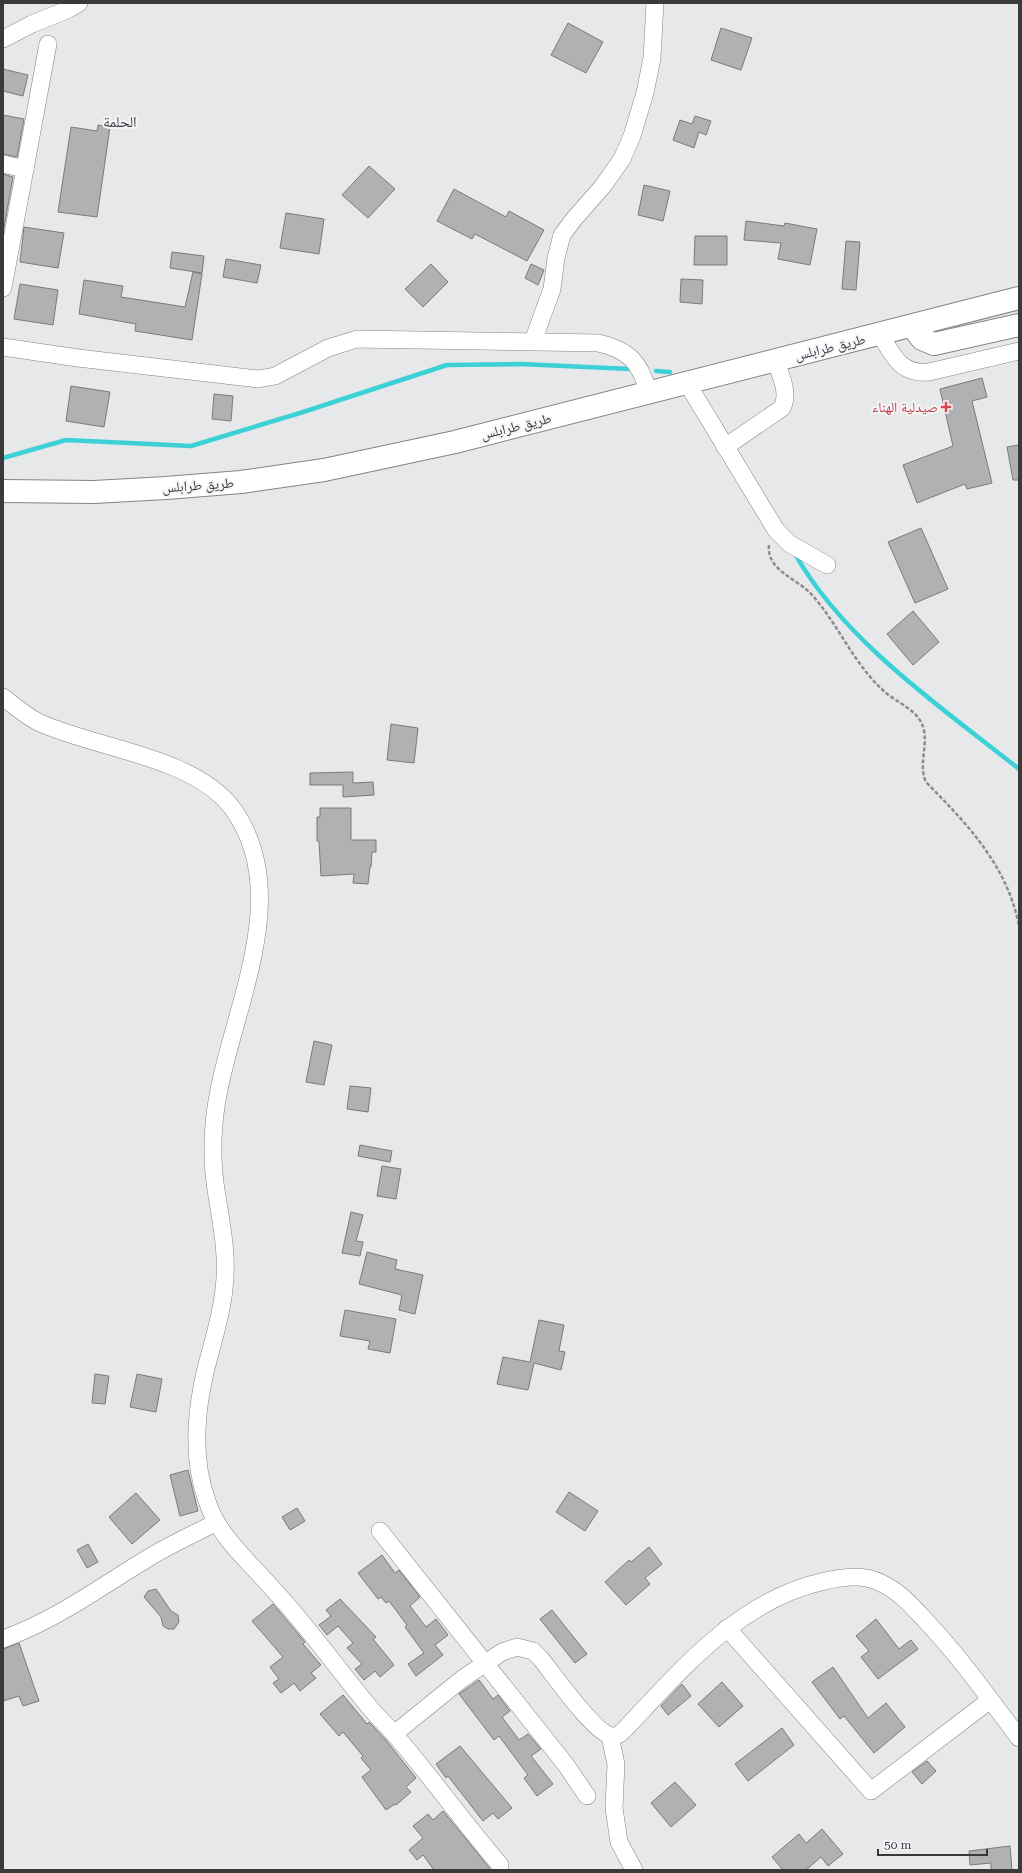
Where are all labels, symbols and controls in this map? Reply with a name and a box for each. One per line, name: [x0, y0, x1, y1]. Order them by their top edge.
district label: الحلمة: [103, 113, 137, 131]
street label: طريق طرابلس: [793, 331, 867, 365]
place label: صيدلية الهناء: [872, 399, 938, 415]
marker: صيدلية الهناء: [941, 402, 951, 412]
street label: طريق طرابلس: [479, 410, 553, 444]
street label: طريق طرابلس: [162, 475, 235, 497]
scale bar: [878, 1831, 987, 1857]
text: 50 m: [884, 1838, 911, 1852]

